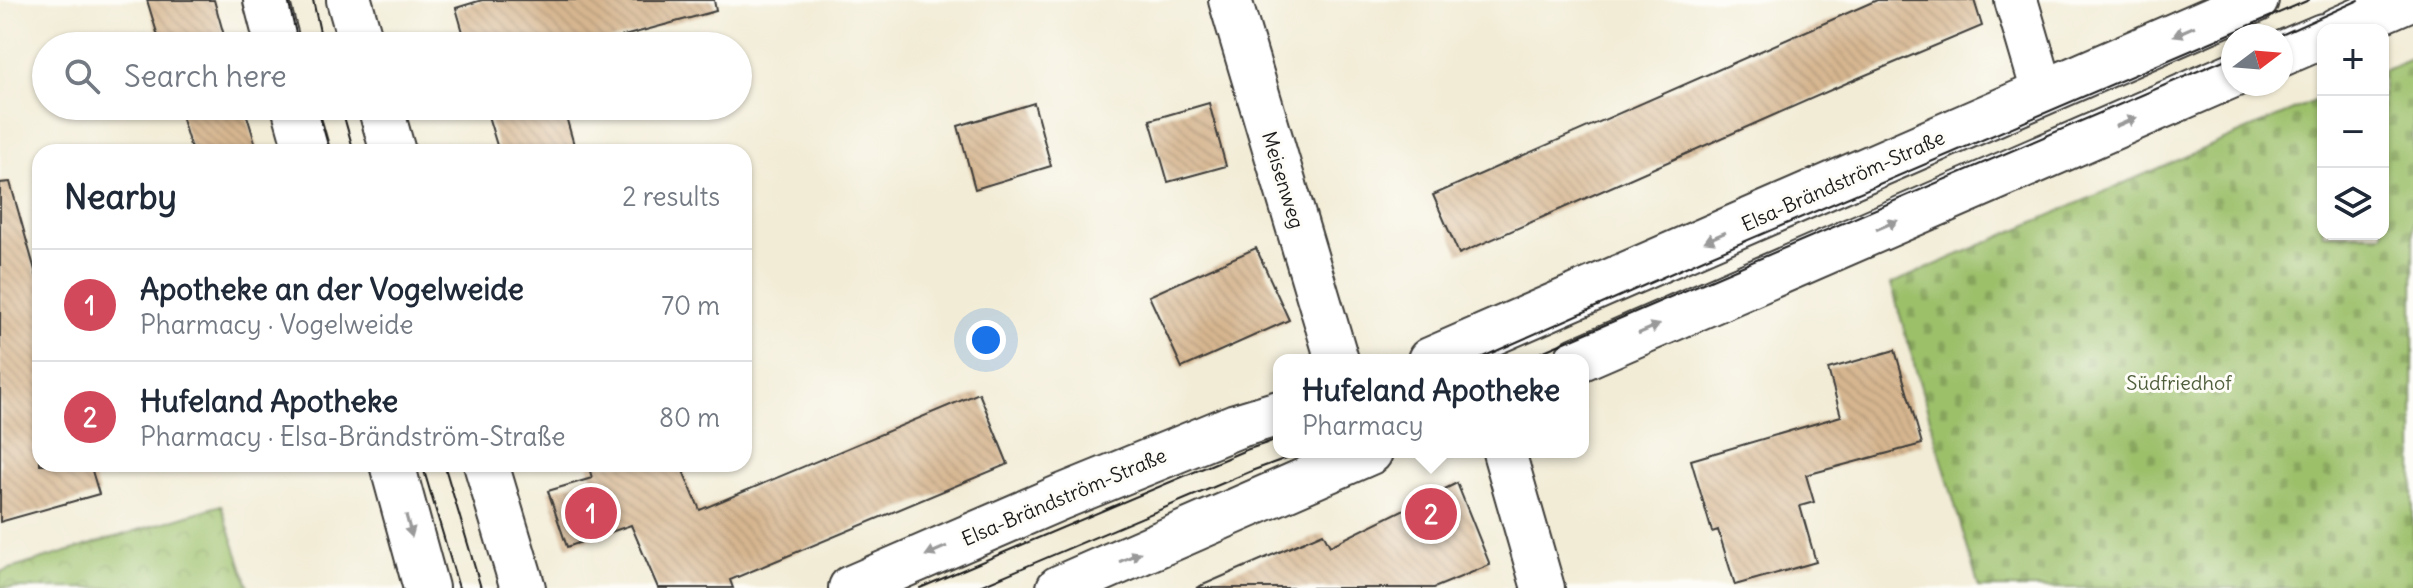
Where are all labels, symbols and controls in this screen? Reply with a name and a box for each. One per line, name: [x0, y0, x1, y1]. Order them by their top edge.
north arrow: [2221, 24, 2293, 96]
map controls: [2317, 24, 2389, 240]
button: +: [2317, 24, 2389, 96]
one-way arrow: [2172, 25, 2196, 38]
search box: [32, 32, 752, 120]
icon: search: [60, 54, 104, 98]
text: Search here: [124, 57, 287, 95]
button: −: [2317, 96, 2389, 168]
one-way arrow: [2114, 115, 2137, 128]
street label: Elsa-Brändström-Straße: [1737, 124, 1948, 237]
street label: Meisenweg: [1257, 128, 1310, 231]
button: layers: [2317, 168, 2389, 240]
text: Nearby: [64, 175, 177, 218]
text: 2 results: [622, 180, 720, 213]
one-way arrow: [1875, 219, 1899, 232]
one-way arrow: [1703, 230, 1727, 243]
text: Apotheke an der Vogelweide: [140, 270, 524, 308]
text: 1: [85, 289, 95, 322]
text: 70 m: [661, 289, 720, 322]
text: Pharmacy · Vogelweide: [140, 308, 413, 341]
your location: [966, 320, 1006, 360]
one-way arrow: [1637, 322, 1660, 335]
popup: [1273, 354, 1589, 458]
park label: Südfriedhof: [2126, 370, 2232, 395]
text: Hufeland Apotheke: [1302, 371, 1560, 409]
text: Hufeland Apotheke: [140, 382, 398, 420]
text: 2: [83, 401, 97, 434]
text: 80 m: [659, 401, 720, 434]
text: Pharmacy: [1302, 409, 1424, 442]
text: Pharmacy · Elsa-Brändström-Straße: [140, 420, 566, 453]
street label: Elsa-Brändström-Straße: [958, 442, 1170, 551]
pin: 1: [565, 483, 617, 543]
pin: 2: [1405, 484, 1457, 544]
one-way arrow: [403, 514, 415, 539]
one-way arrow: [924, 545, 948, 558]
one-way arrow: [1119, 550, 1142, 563]

